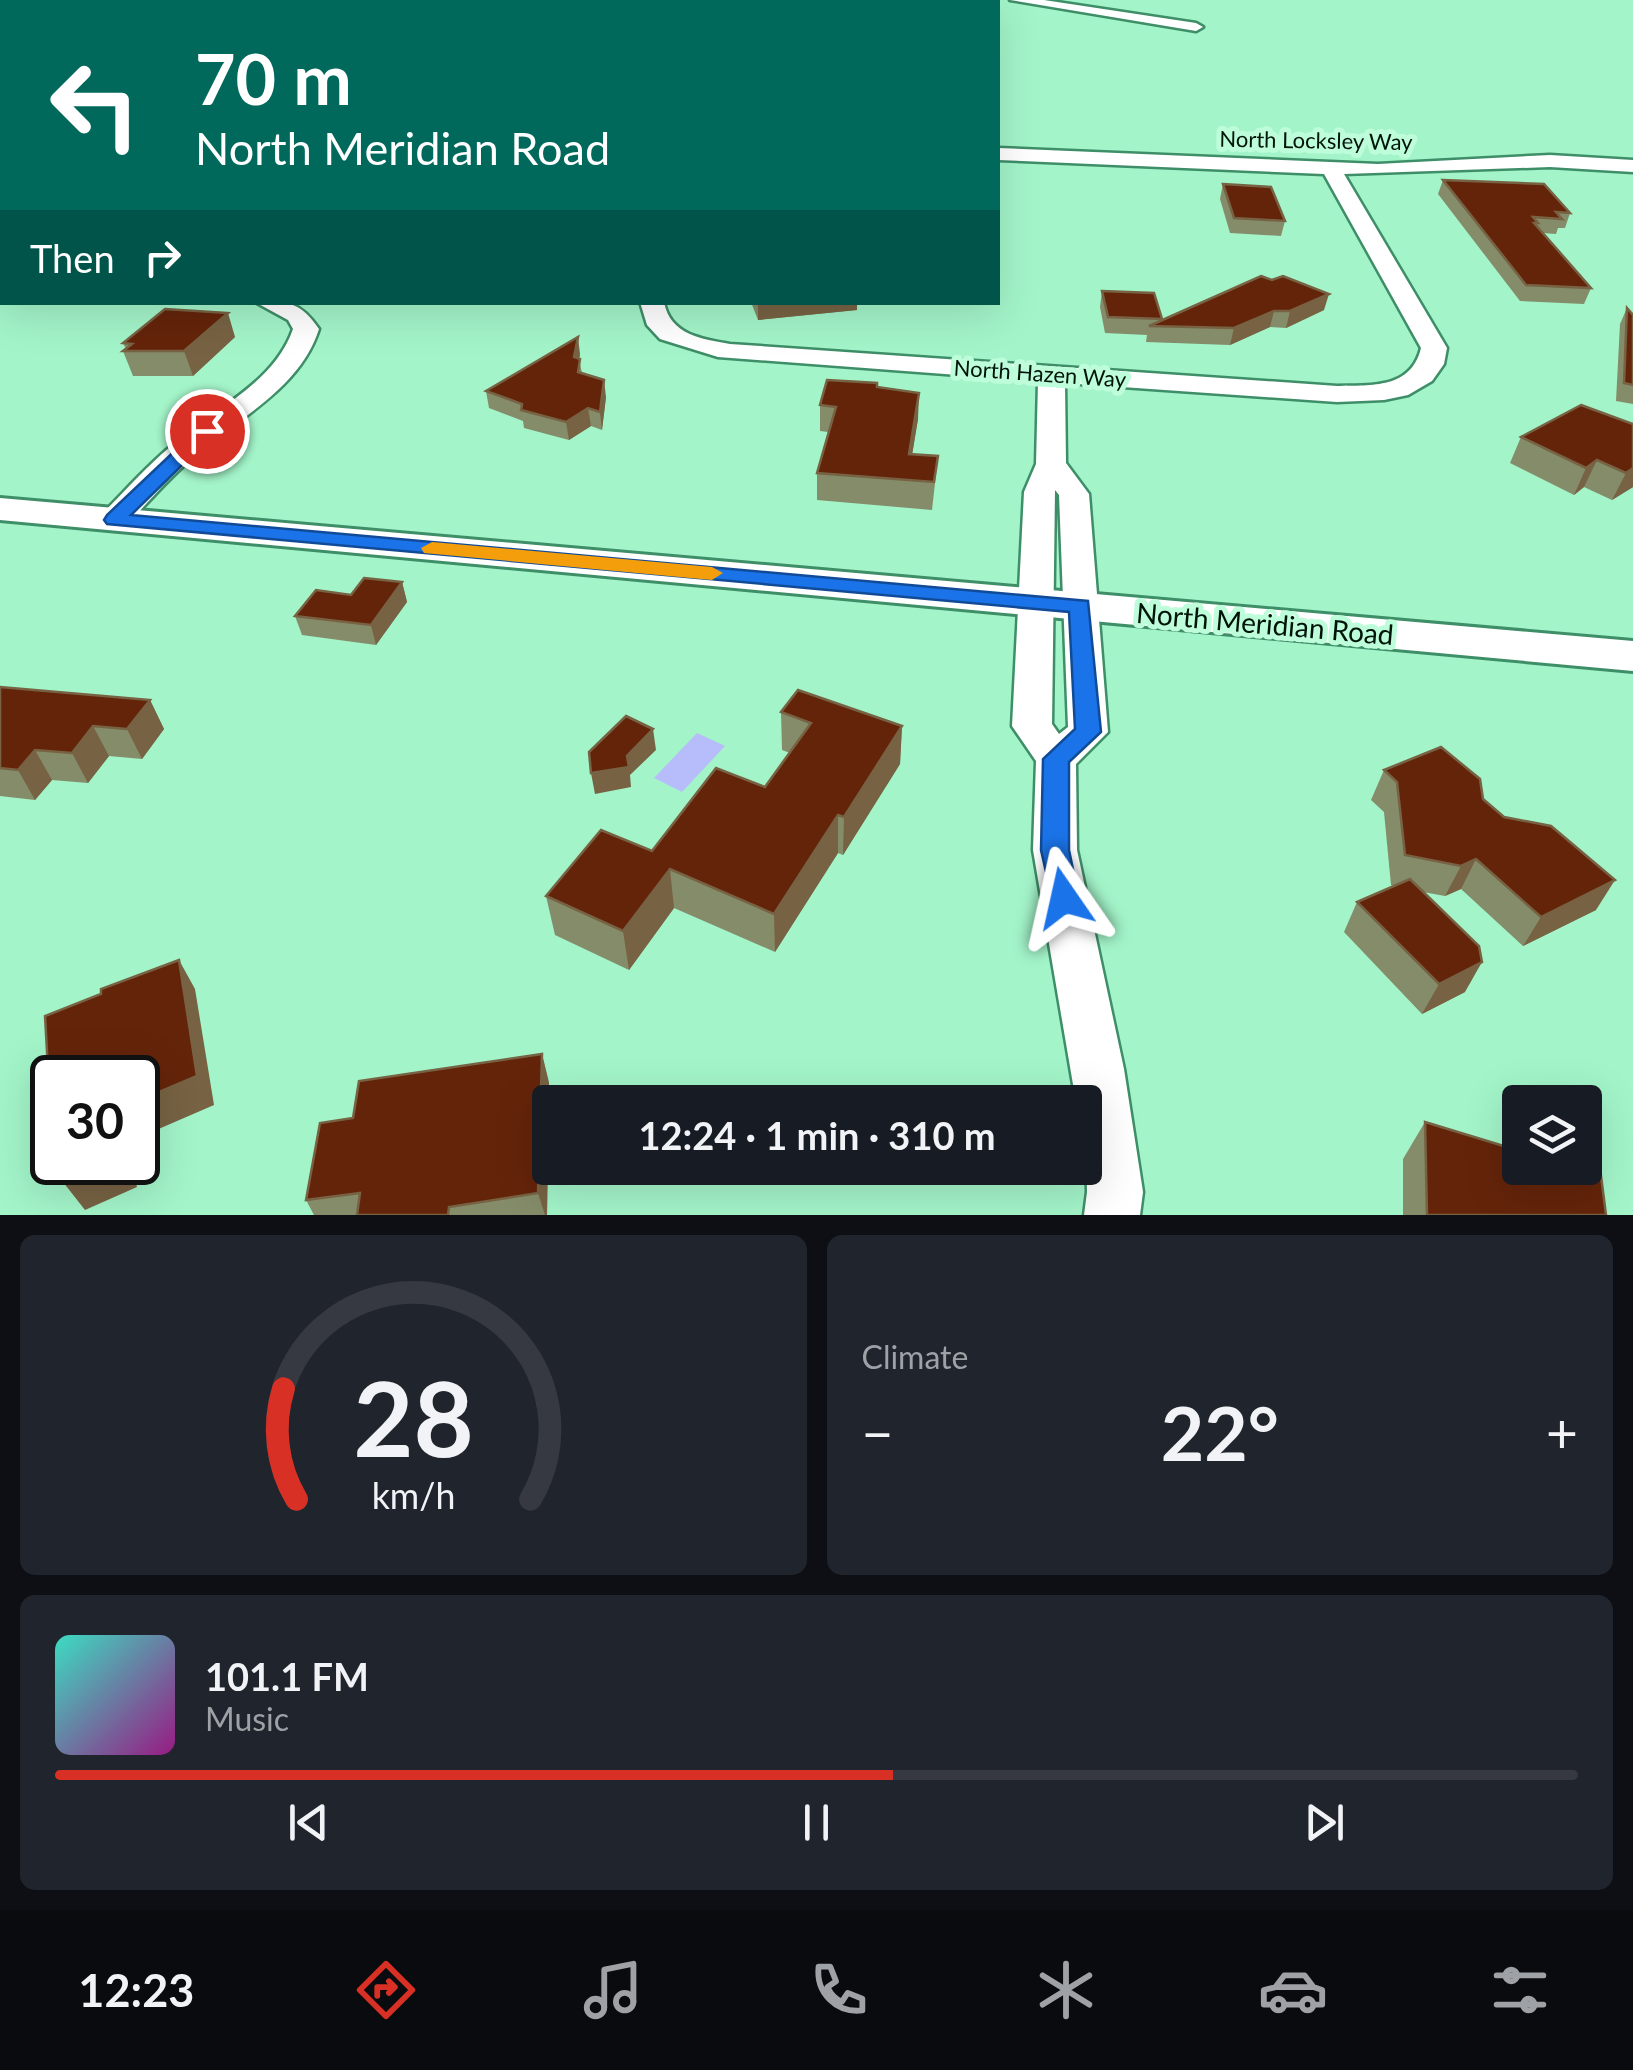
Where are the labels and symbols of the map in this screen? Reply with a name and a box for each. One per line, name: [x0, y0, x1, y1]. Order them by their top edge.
street label: North Locksley Way: [1219, 125, 1413, 155]
street label: North Hazen Way: [953, 354, 1128, 393]
pin: [165, 389, 250, 474]
street label: North Meridian Road: [1135, 595, 1395, 651]
position arrow: [1012, 846, 1116, 950]
speed limit sign: 30: [30, 1055, 160, 1185]

